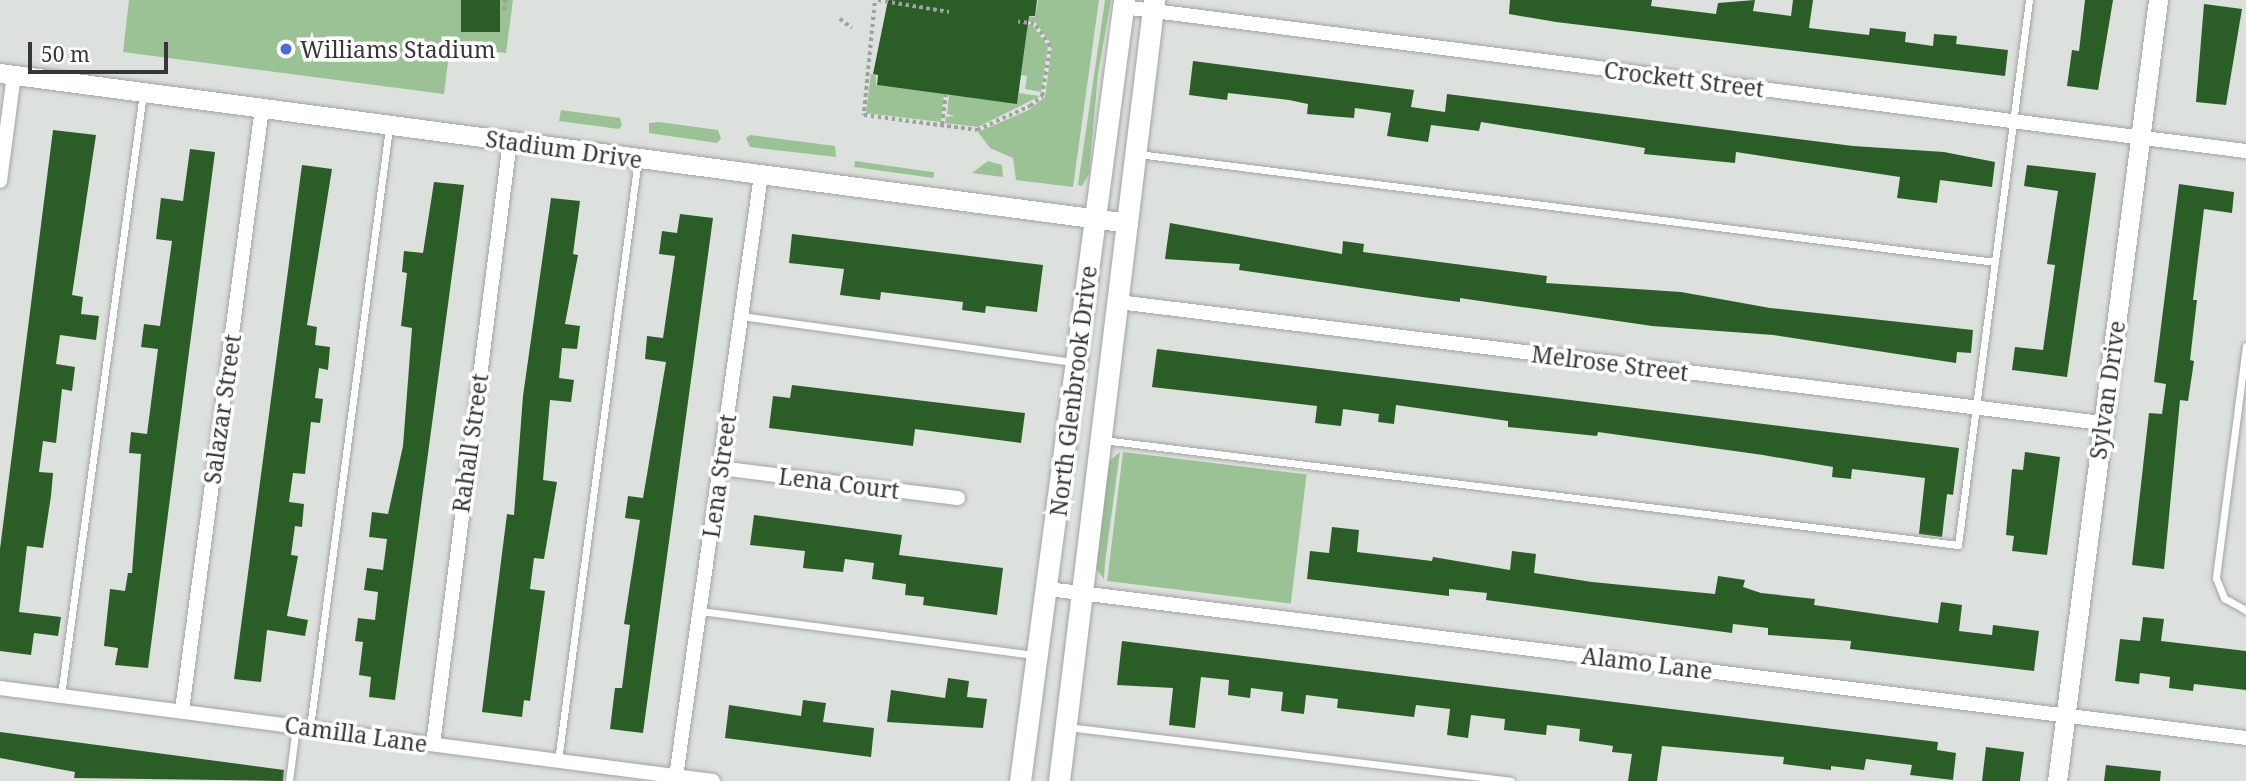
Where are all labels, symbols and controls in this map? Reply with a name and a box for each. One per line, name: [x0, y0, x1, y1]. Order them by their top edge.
scale bar: [32, 28, 172, 72]
place label: Williams Stadium: [300, 35, 495, 63]
text: 50 m: [41, 40, 90, 68]
marker: Williams Stadium: [278, 41, 294, 57]
street label: Crockett Street: [1602, 55, 1766, 103]
street label: Stadium Drive: [484, 124, 644, 174]
street label: North Glenbrook Drive: [1044, 264, 1102, 518]
street label: Sylvan Drive: [2084, 319, 2130, 461]
street label: Salazar Street: [198, 332, 246, 486]
street label: Melrose Street: [1530, 340, 1690, 386]
street label: Rahall Street: [447, 372, 493, 514]
street label: Lena Street: [697, 412, 741, 540]
street label: Lena Court: [777, 462, 901, 504]
street label: Alamo Lane: [1580, 641, 1714, 685]
street label: Camilla Lane: [283, 710, 429, 758]

